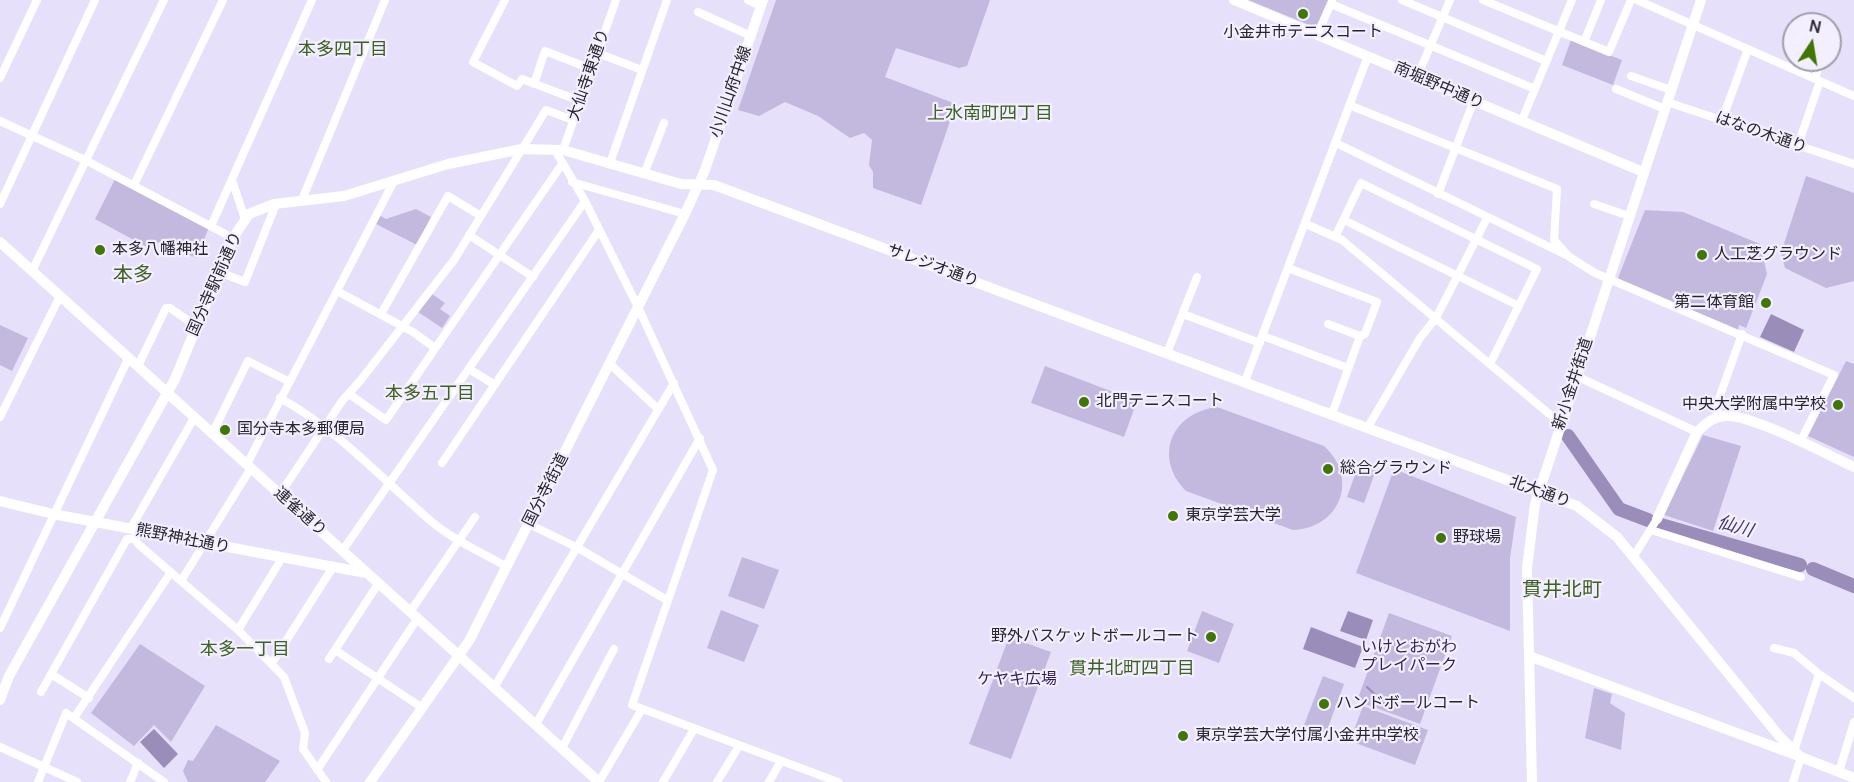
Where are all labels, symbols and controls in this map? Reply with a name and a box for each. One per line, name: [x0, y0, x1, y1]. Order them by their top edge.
marker: 小金井市テニスコート: [1296, 7, 1310, 21]
north arrow: [1782, 12, 1842, 72]
text: N: [1807, 14, 1823, 38]
place label: 小金井市テニスコート: [1223, 23, 1383, 43]
street label: 大仙寺東通り: [564, 26, 614, 124]
district label: 本多四丁目: [298, 39, 388, 61]
street label: 小川山府中線: [706, 43, 756, 141]
street label: 南堀野中通り: [1391, 58, 1487, 114]
district label: 上水南町四丁目: [927, 103, 1053, 125]
street label: はなの木通り: [1712, 108, 1810, 158]
street label: 国分寺駅前通り: [183, 229, 247, 339]
place label: 本多八幡神社: [112, 240, 208, 260]
street label: サレジオ通り: [885, 241, 981, 291]
marker: 本多八幡神社: [93, 243, 107, 257]
place label: 人工芝グラウンド: [1714, 245, 1842, 265]
marker: 人工芝グラウンド: [1695, 248, 1709, 262]
district label: 本多: [113, 263, 153, 287]
place label: 第二体育館: [1674, 293, 1754, 313]
marker: 第二体育館: [1759, 296, 1773, 310]
street label: 新小金井街道: [1549, 335, 1597, 433]
district label: 本多五丁目: [385, 383, 475, 405]
place label: 北門テニスコート: [1096, 392, 1224, 412]
marker: 北門テニスコート: [1077, 395, 1091, 409]
place label: 中央大学附属中学校: [1682, 395, 1826, 415]
marker: 中央大学附属中学校: [1831, 398, 1845, 412]
place label: 国分寺本多郵便局: [237, 420, 365, 440]
marker: 国分寺本多郵便局: [218, 423, 232, 437]
street label: 国分寺街道: [519, 450, 573, 530]
place label: 総合グラウンド: [1340, 459, 1452, 479]
marker: 総合グラウンド: [1321, 462, 1335, 476]
street label: 北大通り: [1507, 472, 1573, 512]
street label: 連雀通り: [270, 483, 330, 541]
place label: 東京学芸大学: [1185, 506, 1281, 526]
marker: 東京学芸大学: [1166, 509, 1180, 523]
water label: 仙川: [1715, 512, 1755, 542]
street label: 熊野神社通り: [134, 520, 232, 558]
place label: 野球場: [1453, 528, 1501, 548]
marker: 野球場: [1434, 531, 1448, 545]
district label: 貫井北町: [1522, 578, 1602, 602]
place label: 野外バスケットボールコート: [991, 627, 1199, 647]
marker: 野外バスケットボールコート: [1204, 630, 1218, 644]
park label: いけとおがわ プレイパーク: [1361, 638, 1457, 676]
district label: 本多一丁目: [200, 639, 290, 661]
district label: 貫井北町四丁目: [1069, 658, 1195, 680]
park label: ケヤキ広場: [977, 670, 1057, 690]
place label: ハンドボールコート: [1336, 694, 1480, 714]
marker: ハンドボールコート: [1317, 697, 1331, 711]
place label: 東京学芸大学付属小金井中学校: [1195, 726, 1419, 746]
marker: 東京学芸大学付属小金井中学校: [1176, 729, 1190, 743]

